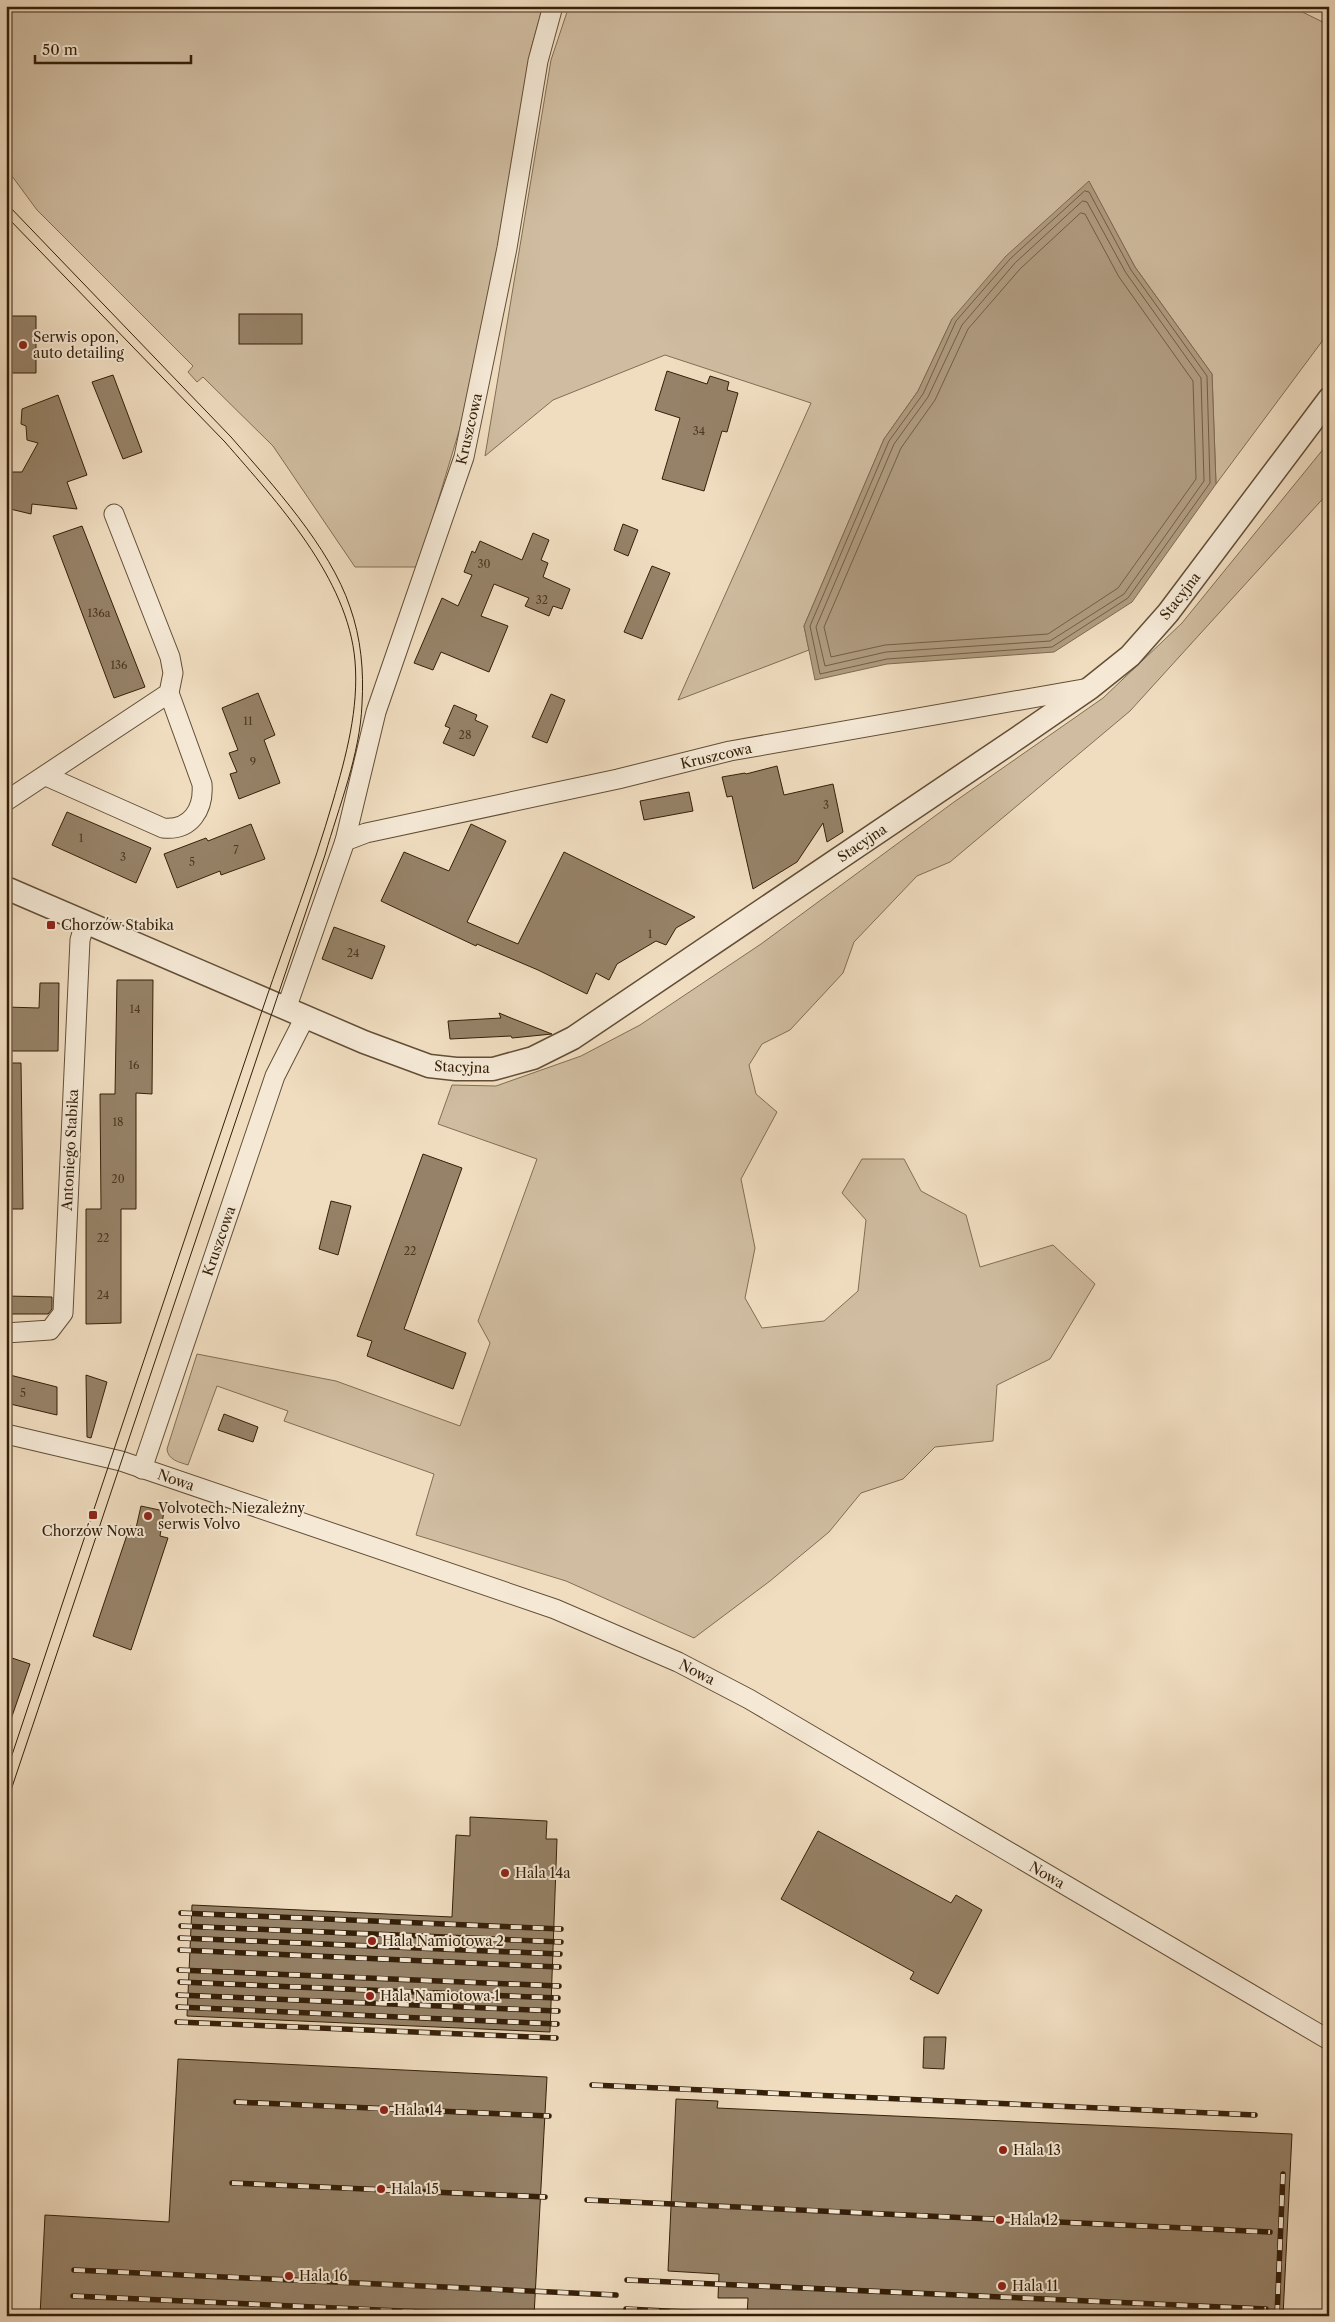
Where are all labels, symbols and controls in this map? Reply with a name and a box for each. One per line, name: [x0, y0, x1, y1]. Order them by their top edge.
scale bar: [35, 32, 191, 64]
text: 50 m: [42, 40, 78, 59]
place label: Serwis opon, auto detailing: [33, 328, 124, 362]
marker: Serwis opon, auto detailing: [17, 339, 29, 351]
street label: Kruszcowa: [452, 391, 486, 467]
house number: 34: [693, 424, 705, 438]
house number: 30: [477, 557, 491, 571]
street label: Stacyjna: [1156, 568, 1205, 624]
house number: 32: [536, 593, 548, 607]
house number: 136a: [88, 606, 111, 620]
house number: 136: [110, 658, 128, 672]
house number: 11: [243, 714, 253, 728]
house number: 28: [459, 728, 471, 742]
street label: Kruszcowa: [678, 739, 754, 773]
house number: 9: [250, 755, 256, 769]
house number: 3: [823, 798, 829, 812]
street label: Stacyjna: [834, 820, 891, 866]
house number: 1: [79, 831, 84, 845]
house number: 7: [233, 843, 239, 857]
house number: 3: [120, 850, 126, 864]
house number: 5: [189, 855, 195, 869]
place label: Chorzów Stabika: [61, 916, 175, 934]
marker: Chorzów Stabika: [45, 919, 57, 931]
house number: 1: [648, 927, 653, 941]
house number: 24: [347, 946, 359, 960]
house number: 14: [130, 1002, 140, 1016]
street label: Stacyjna: [434, 1057, 491, 1077]
house number: 16: [128, 1058, 140, 1072]
street label: Antoniego Stabika: [58, 1088, 82, 1212]
house number: 18: [112, 1115, 124, 1129]
house number: 20: [111, 1172, 125, 1186]
street label: Kruszcowa: [199, 1203, 240, 1278]
house number: 22: [97, 1231, 109, 1245]
house number: 22: [404, 1244, 416, 1258]
house number: 24: [97, 1288, 109, 1302]
house number: 5: [20, 1386, 26, 1400]
street label: Nowa: [155, 1465, 197, 1495]
place label: Volvotech. Niezależny serwis Volvo: [157, 1499, 305, 1533]
marker: Chorzów Nowa: [87, 1509, 99, 1521]
marker: Volvotech. Niezależny serwis Volvo: [142, 1510, 154, 1522]
place label: Chorzów Nowa: [42, 1522, 145, 1540]
street label: Nowa: [676, 1655, 719, 1689]
street label: Nowa: [1026, 1858, 1068, 1893]
place label: Hala 14a: [515, 1864, 571, 1882]
marker: Hala 14a: [499, 1867, 511, 1879]
place label: Hala Namiotowa 2: [382, 1932, 504, 1950]
marker: Hala Namiotowa 2: [366, 1935, 378, 1947]
place label: Hala Namiotowa 1: [380, 1987, 500, 2005]
marker: Hala Namiotowa 1: [364, 1990, 376, 2002]
place label: Hala 14: [394, 2101, 442, 2119]
marker: Hala 14: [378, 2104, 390, 2116]
place label: Hala 13: [1013, 2141, 1061, 2159]
marker: Hala 13: [997, 2144, 1009, 2156]
place label: Hala 15: [391, 2180, 439, 2198]
marker: Hala 15: [375, 2183, 387, 2195]
place label: Hala 12: [1010, 2211, 1058, 2229]
marker: Hala 12: [994, 2214, 1006, 2226]
place label: Hala 16: [299, 2267, 347, 2285]
marker: Hala 16: [283, 2270, 295, 2282]
place label: Hala 11: [1012, 2277, 1058, 2295]
marker: Hala 11: [996, 2280, 1008, 2292]

